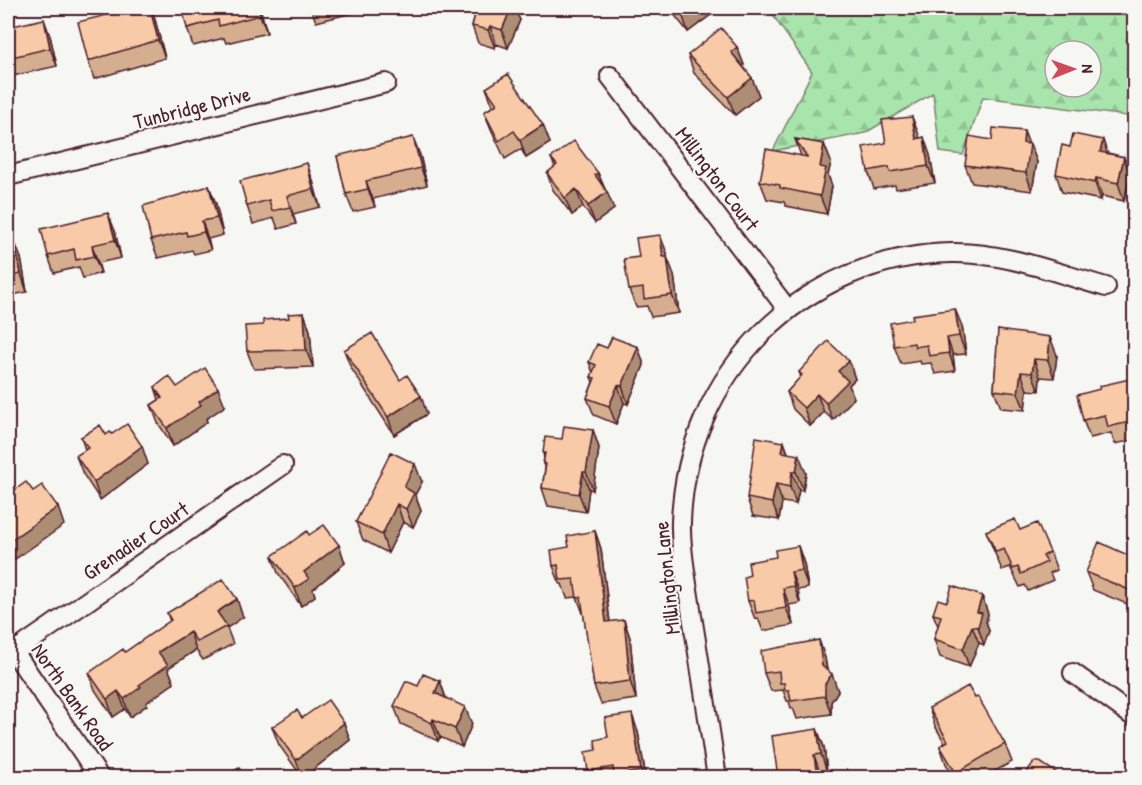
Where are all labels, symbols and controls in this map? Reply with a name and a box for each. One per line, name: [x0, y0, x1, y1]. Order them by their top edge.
north arrow: [1043, 39, 1103, 99]
text: N: [1077, 64, 1099, 74]
street label: Tunbridge Drive: [130, 79, 253, 136]
street label: Millington Court: [669, 121, 767, 237]
street label: Grenadier Court: [77, 494, 195, 587]
street label: Millington Lane: [646, 520, 687, 636]
street label: North Bank Road: [25, 637, 120, 756]

